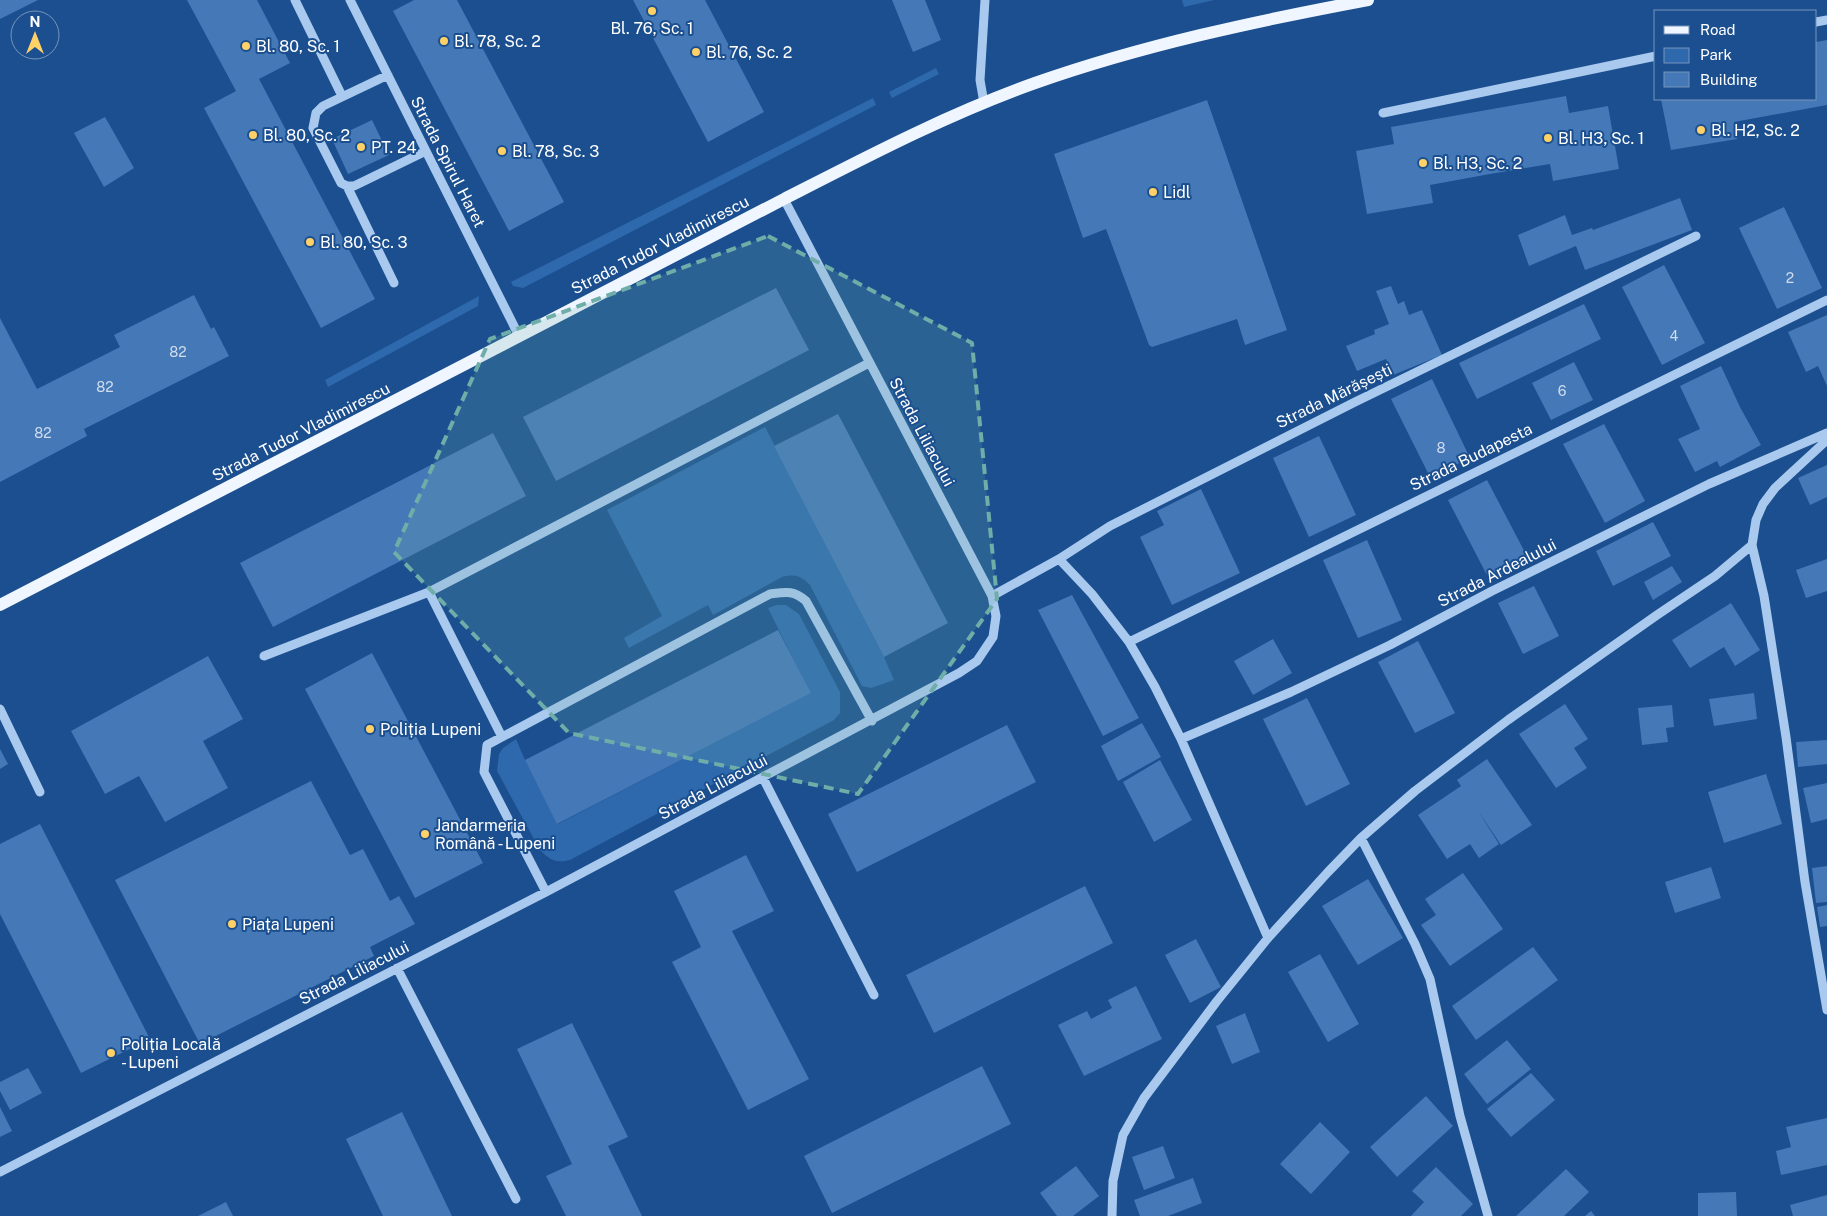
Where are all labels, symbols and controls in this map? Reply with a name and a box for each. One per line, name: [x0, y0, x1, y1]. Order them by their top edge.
marker: Bl. 76, Sc. 1: [646, 5, 658, 17]
north arrow: [10, 10, 60, 60]
legend: [1654, 10, 1817, 100]
text: N: [30, 14, 40, 30]
place label: Bl. 76, Sc. 1: [610, 19, 694, 38]
text: Road: [1700, 21, 1736, 38]
place label: Bl. 78, Sc. 2: [454, 32, 541, 51]
marker: Bl. 78, Sc. 2: [438, 35, 450, 47]
place label: Bl. 80, Sc. 1: [256, 37, 340, 56]
marker: Bl. 80, Sc. 1: [240, 40, 252, 52]
place label: Bl. 76, Sc. 2: [706, 43, 792, 62]
marker: Bl. 76, Sc. 2: [690, 46, 702, 58]
text: Park: [1700, 46, 1732, 63]
text: Building: [1700, 71, 1758, 88]
street label: Strada Spirul Haret: [407, 93, 489, 231]
place label: Bl. H2, Sc. 2: [1711, 121, 1800, 140]
marker: Bl. H2, Sc. 2: [1695, 124, 1707, 136]
place label: Bl. 80, Sc. 2: [263, 126, 350, 145]
marker: Bl. 80, Sc. 2: [247, 129, 259, 141]
place label: Bl. H3, Sc. 1: [1558, 129, 1644, 148]
marker: Bl. H3, Sc. 1: [1542, 132, 1554, 144]
place label: PT. 24: [371, 138, 416, 157]
marker: PT. 24: [355, 141, 367, 153]
place label: Bl. 78, Sc. 3: [512, 142, 599, 161]
marker: Bl. 78, Sc. 3: [496, 145, 508, 157]
place label: Bl. H3, Sc. 2: [1433, 154, 1522, 173]
marker: Bl. H3, Sc. 2: [1417, 157, 1429, 169]
place label: Lidl: [1163, 183, 1191, 202]
marker: Lidl: [1147, 186, 1159, 198]
street label: Strada Tudor Vladimirescu: [568, 192, 752, 298]
place label: Bl. 80, Sc. 3: [320, 233, 408, 252]
marker: Bl. 80, Sc. 3: [304, 236, 316, 248]
house number: 2: [1786, 270, 1794, 286]
house number: 4: [1670, 328, 1679, 344]
house number: 82: [169, 344, 187, 360]
street label: Strada Mărășești: [1273, 360, 1395, 432]
street label: Strada Liliacului: [885, 374, 959, 490]
house number: 82: [96, 379, 114, 395]
street label: Strada Tudor Vladimirescu: [209, 379, 393, 485]
house number: 6: [1558, 383, 1567, 399]
street label: Strada Budapesta: [1407, 419, 1535, 495]
house number: 82: [34, 425, 52, 441]
house number: 8: [1436, 440, 1446, 456]
street label: Strada Ardealului: [1435, 535, 1559, 611]
place label: Poliția Lupeni: [380, 720, 481, 739]
marker: Poliția Lupeni: [364, 723, 376, 735]
street label: Strada Liliacului: [655, 750, 771, 824]
place label: Jandarmeria Română - Lupeni: [435, 816, 555, 853]
marker: Jandarmeria Română - Lupeni: [419, 828, 431, 840]
place label: Piața Lupeni: [242, 915, 334, 934]
marker: Piața Lupeni: [226, 918, 238, 930]
street label: Strada Liliacului: [296, 937, 412, 1009]
place label: Poliția Locală - Lupeni: [121, 1035, 221, 1072]
marker: Poliția Locală - Lupeni: [105, 1047, 117, 1059]

